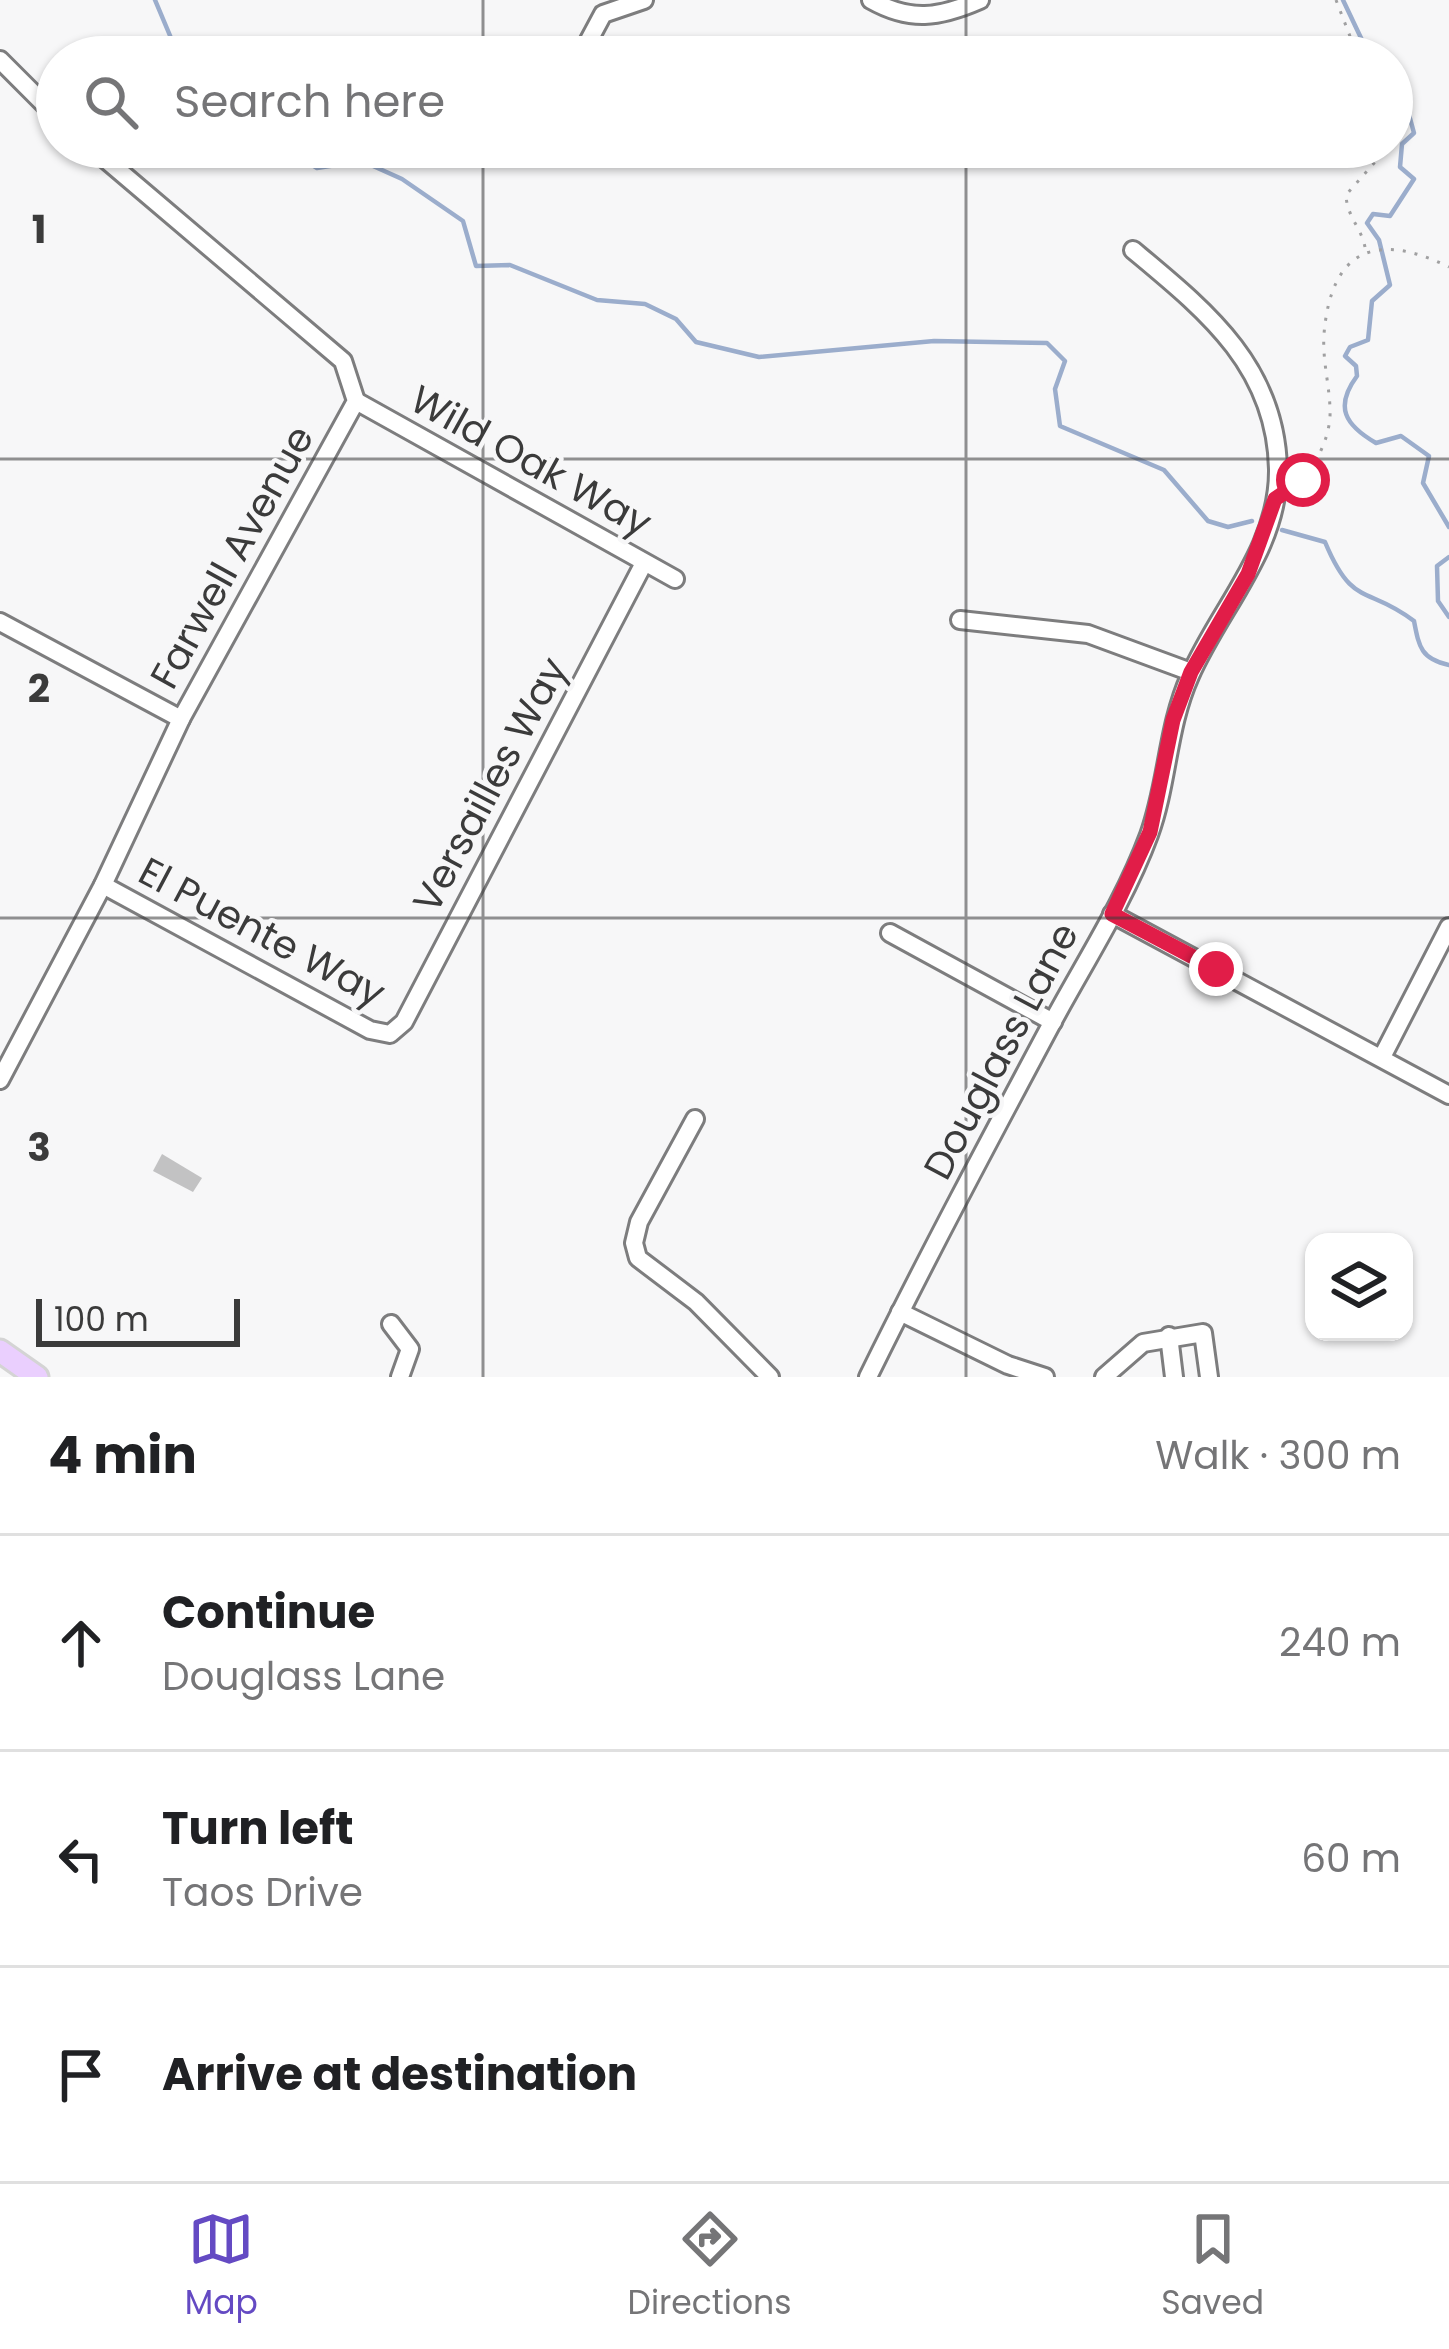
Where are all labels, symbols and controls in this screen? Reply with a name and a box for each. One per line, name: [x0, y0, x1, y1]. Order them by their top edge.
search box: [36, 36, 1413, 168]
icon: search: [78, 69, 144, 135]
text: Search here: [174, 70, 445, 133]
text: 1: [32, 202, 46, 257]
street label: Wild Oak Way: [400, 372, 662, 550]
street label: Farwell Avenue: [137, 416, 327, 698]
route start: [1276, 453, 1330, 507]
street label: Versailles Way: [400, 648, 580, 922]
text: 2: [28, 661, 50, 716]
street label: El Puente Way: [129, 844, 395, 1020]
street label: Douglass Lane: [910, 913, 1092, 1189]
route end: [1189, 942, 1243, 996]
text: 3: [27, 1120, 51, 1175]
map controls: [1305, 1233, 1413, 1341]
button: layers: [1305, 1233, 1413, 1341]
scale bar: [36, 1293, 240, 1346]
text: 100 m: [54, 1296, 149, 1343]
text: 4 min: [48, 1419, 197, 1491]
text: Walk · 300 m: [1155, 1428, 1401, 1483]
text: Continue: [162, 1581, 375, 1644]
icon: ahead: [48, 1610, 114, 1676]
text: 240 m: [1279, 1615, 1401, 1670]
text: Douglass Lane: [162, 1649, 445, 1704]
text: Turn left: [162, 1797, 354, 1860]
icon: left: [48, 1826, 114, 1892]
text: 60 m: [1301, 1831, 1401, 1886]
text: Taos Drive: [162, 1865, 363, 1920]
icon: arrive: [48, 2042, 114, 2108]
text: Arrive at destination: [162, 2043, 637, 2106]
tab: Map: [185, 2206, 258, 2328]
tab: Directions: [628, 2206, 791, 2328]
tab: Saved: [1161, 2206, 1264, 2328]

